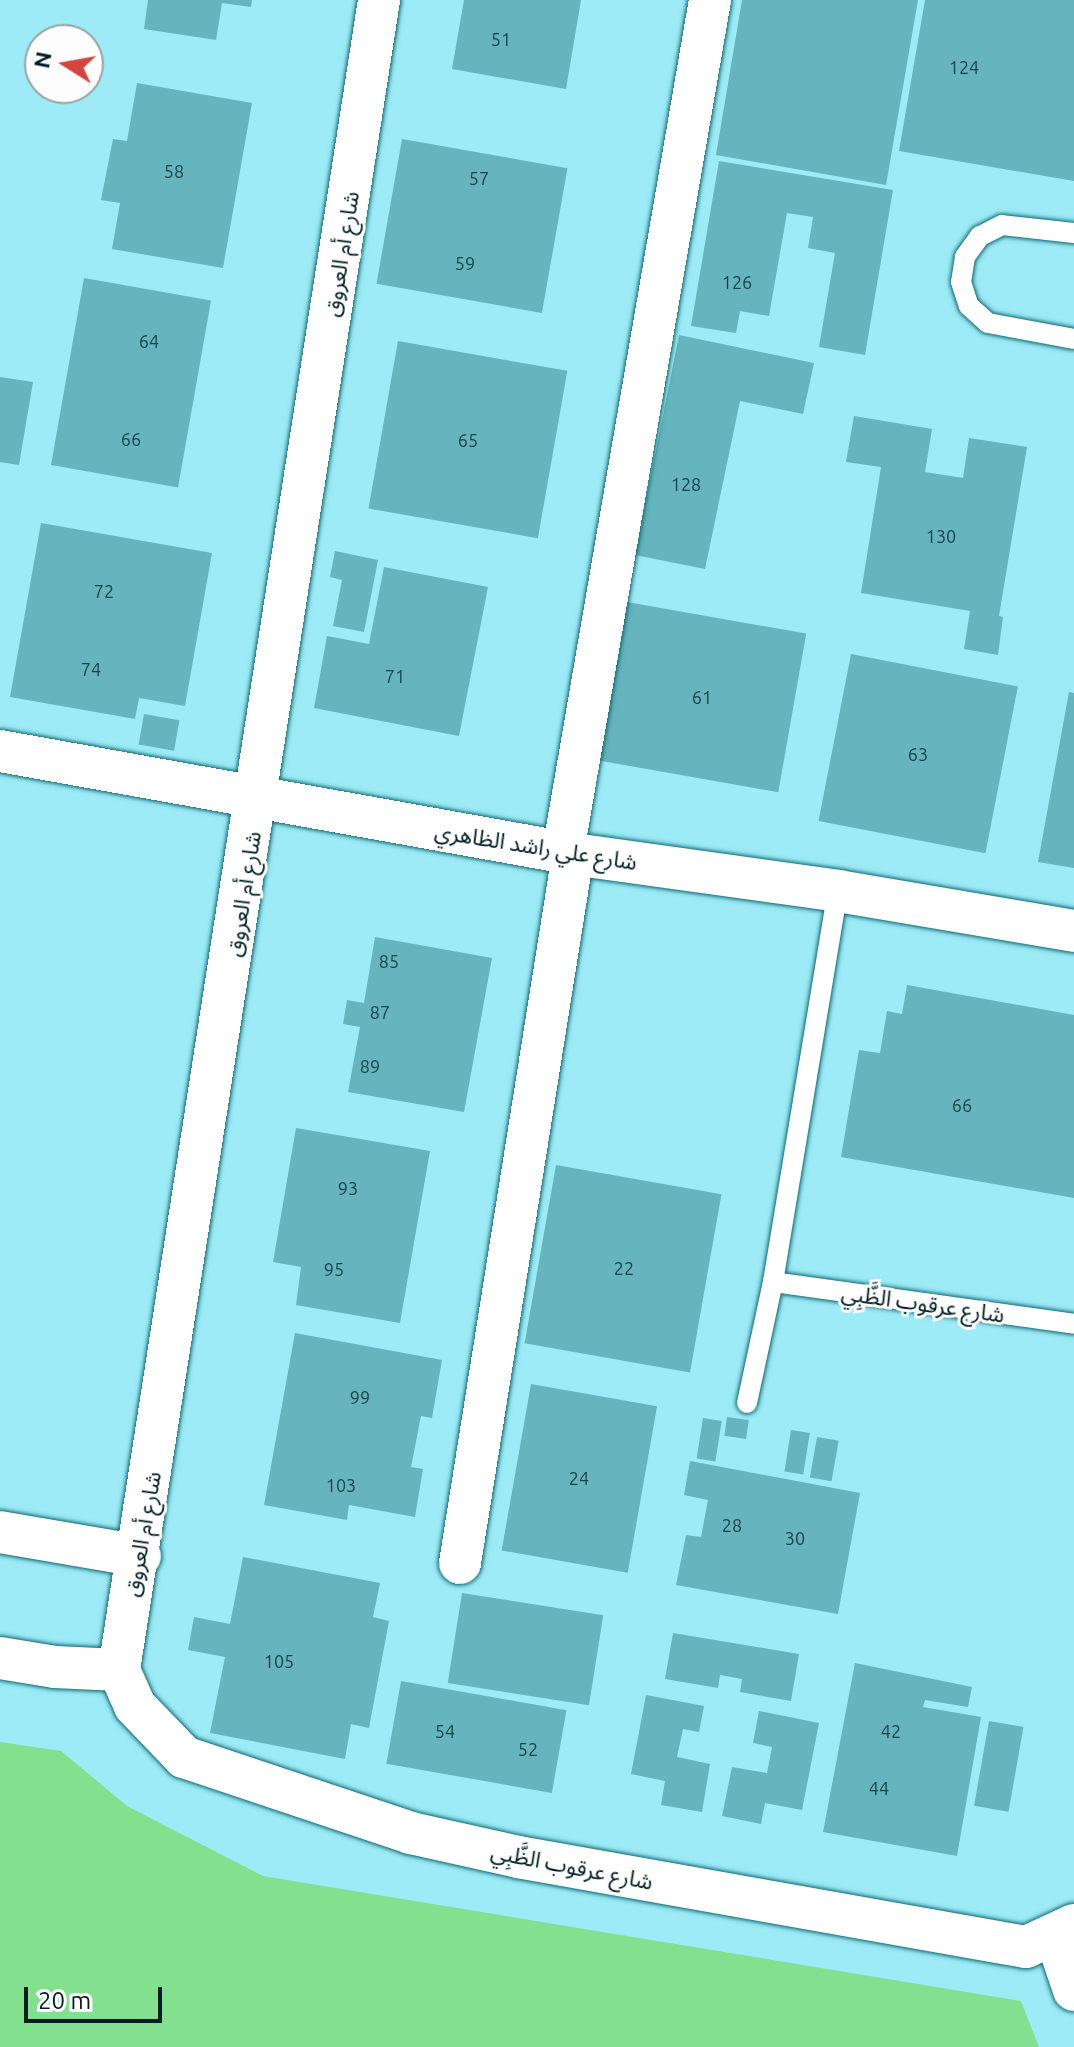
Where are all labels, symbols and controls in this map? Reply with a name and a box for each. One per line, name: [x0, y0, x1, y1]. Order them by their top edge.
north arrow: [24, 24, 104, 104]
house number: 51: [491, 28, 511, 50]
text: N: [28, 49, 56, 70]
house number: 124: [949, 56, 979, 78]
house number: 58: [164, 160, 184, 182]
house number: 57: [469, 167, 489, 189]
street label: شارع أم العروق: [318, 189, 364, 319]
house number: 59: [455, 252, 475, 274]
house number: 126: [722, 271, 752, 293]
house number: 64: [139, 330, 159, 352]
house number: 66: [121, 428, 141, 450]
house number: 65: [458, 429, 478, 451]
house number: 128: [671, 473, 701, 495]
house number: 130: [926, 525, 956, 547]
house number: 72: [94, 580, 114, 602]
house number: 74: [81, 658, 101, 680]
house number: 71: [385, 665, 405, 687]
house number: 61: [692, 686, 712, 708]
house number: 63: [908, 743, 928, 765]
street label: شارع علي راشد الظاهري: [433, 817, 639, 875]
street label: شارع أم العروق: [220, 829, 266, 959]
house number: 85: [379, 950, 399, 972]
house number: 87: [370, 1001, 390, 1023]
house number: 89: [360, 1055, 380, 1077]
house number: 66: [952, 1094, 972, 1116]
house number: 93: [338, 1177, 358, 1199]
house number: 22: [614, 1257, 634, 1279]
house number: 95: [324, 1258, 344, 1280]
street label: شارع عرقوب الظَّبِي: [840, 1278, 1006, 1328]
house number: 99: [350, 1386, 370, 1408]
house number: 24: [569, 1467, 589, 1489]
street label: شارع أم العروق: [118, 1469, 166, 1599]
house number: 103: [326, 1474, 356, 1496]
house number: 28: [722, 1514, 742, 1536]
house number: 30: [785, 1527, 805, 1549]
house number: 105: [264, 1650, 294, 1672]
house number: 54: [435, 1720, 455, 1742]
house number: 42: [881, 1720, 901, 1742]
house number: 52: [518, 1738, 538, 1760]
house number: 44: [869, 1777, 889, 1799]
street label: شارع عرقوب الظَّبِي: [489, 1837, 655, 1895]
scale bar: [28, 1971, 166, 2021]
text: 20 m: [38, 1987, 91, 2014]

